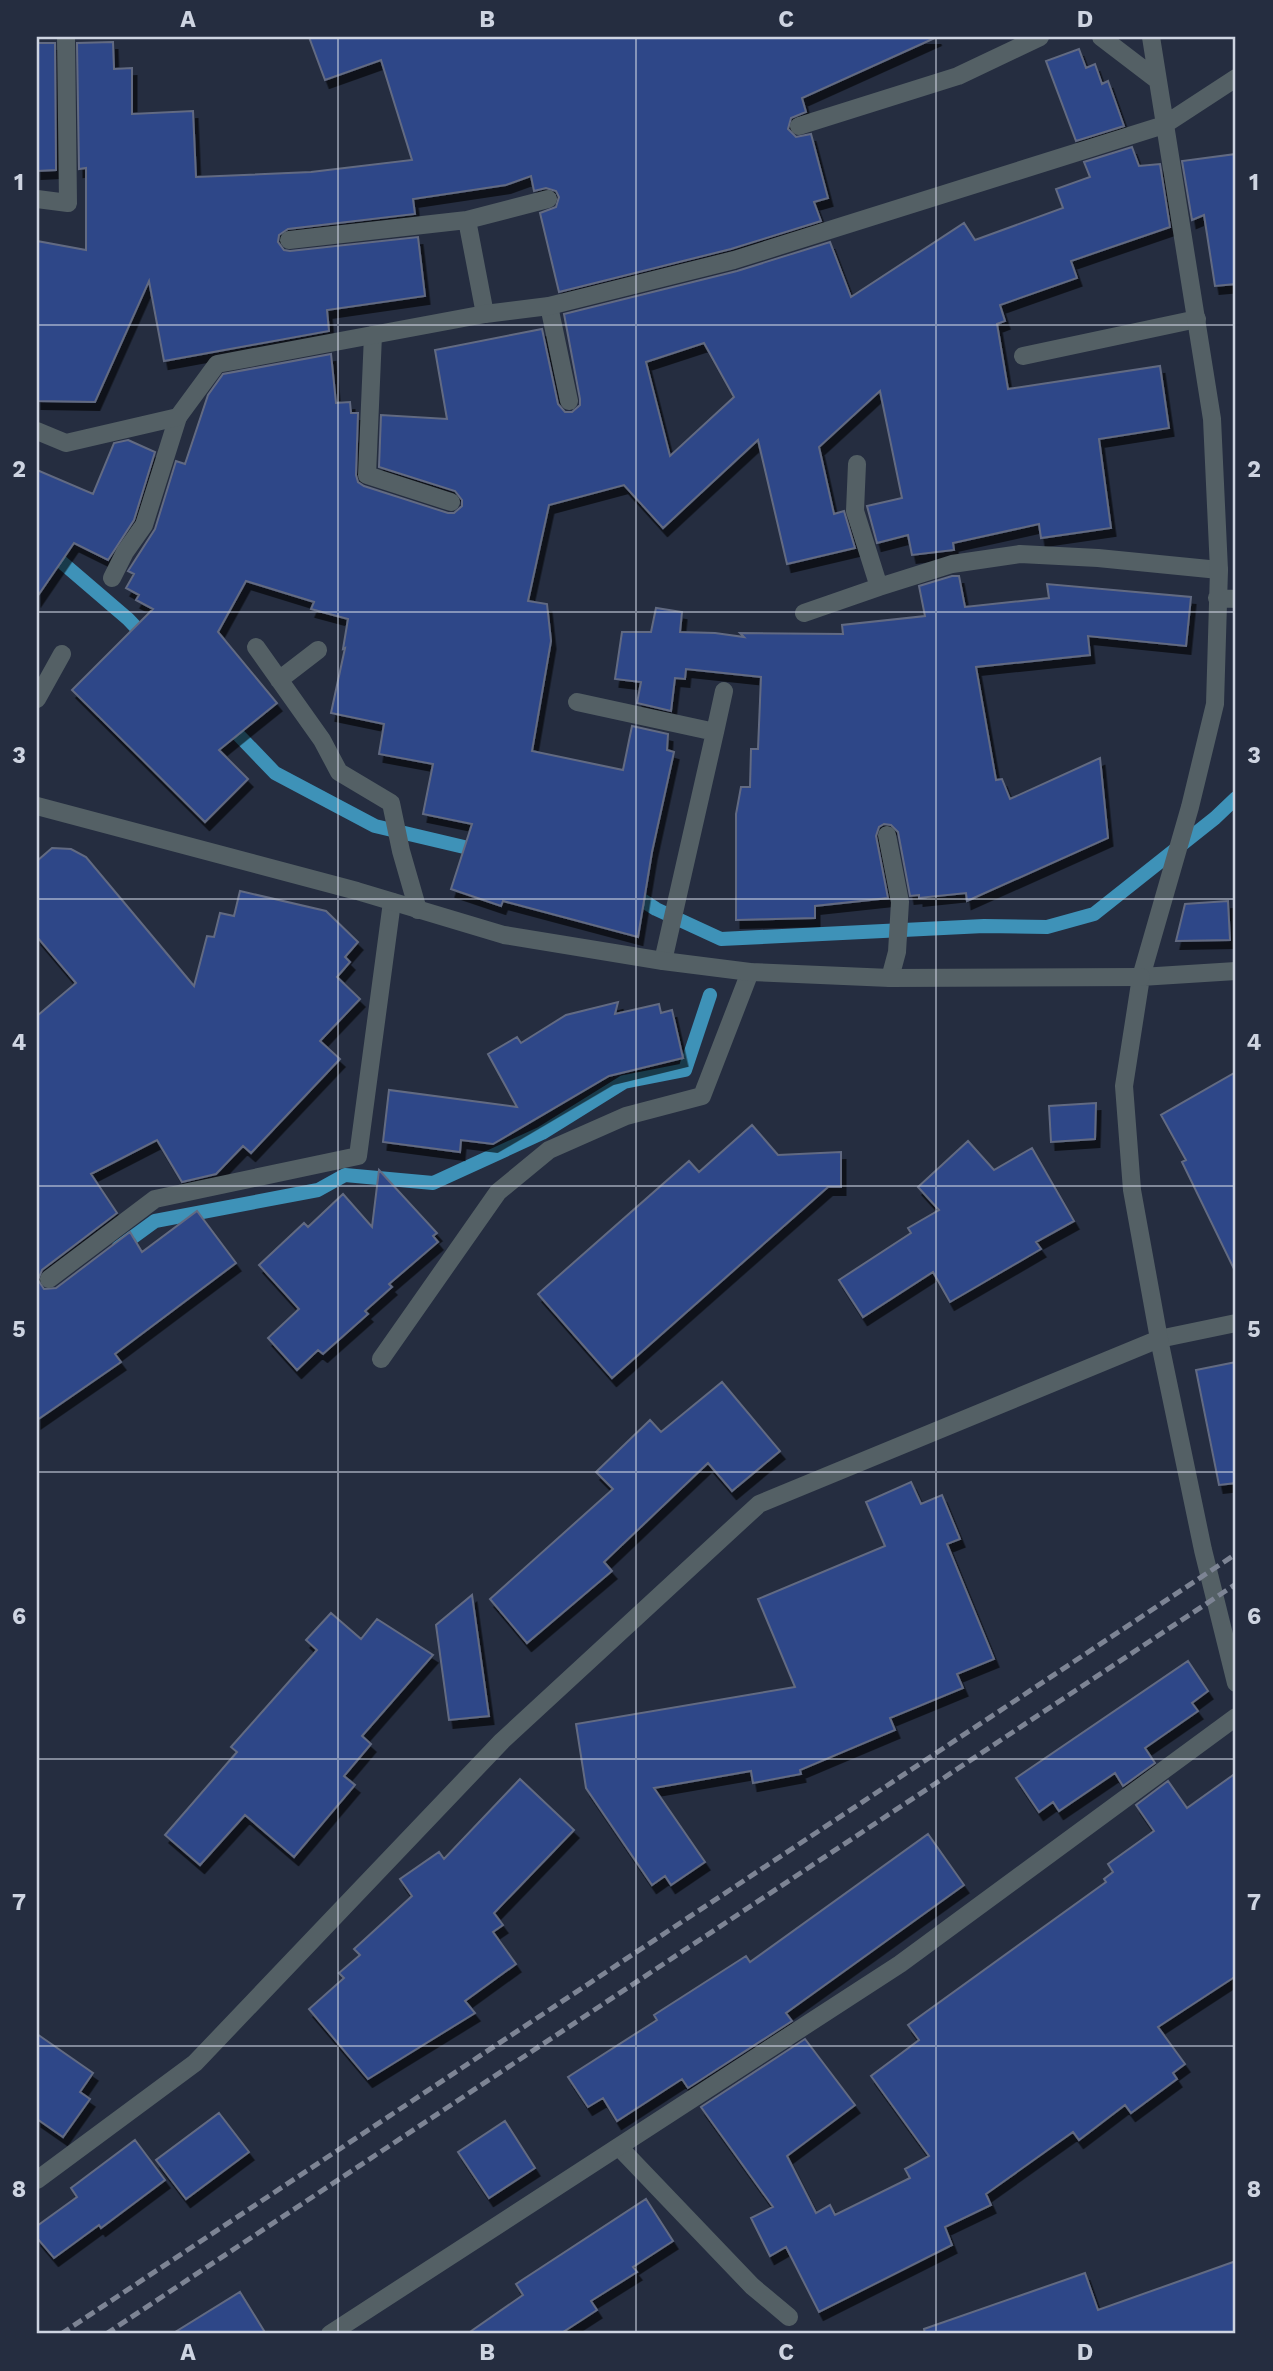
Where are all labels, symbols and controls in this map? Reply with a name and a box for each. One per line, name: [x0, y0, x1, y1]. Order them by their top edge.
text: A: [180, 6, 196, 33]
text: B: [479, 6, 495, 33]
text: C: [778, 6, 794, 33]
text: D: [1077, 6, 1093, 33]
text: 1: [14, 169, 24, 196]
text: 1: [1249, 169, 1259, 196]
text: 2: [12, 456, 26, 483]
text: 2: [1247, 456, 1261, 483]
text: 3: [12, 742, 26, 769]
text: 3: [1247, 742, 1261, 769]
text: 4: [12, 1029, 27, 1056]
text: 4: [1247, 1029, 1262, 1056]
text: 5: [12, 1316, 26, 1343]
text: 5: [1247, 1316, 1261, 1343]
text: 6: [12, 1603, 26, 1630]
text: 6: [1247, 1603, 1261, 1630]
text: 7: [12, 1889, 26, 1916]
text: 7: [1247, 1889, 1261, 1916]
text: 8: [12, 2176, 26, 2203]
text: 8: [1247, 2176, 1261, 2203]
text: A: [180, 2339, 196, 2366]
text: B: [479, 2339, 495, 2366]
text: C: [778, 2339, 794, 2366]
text: D: [1077, 2339, 1093, 2366]

